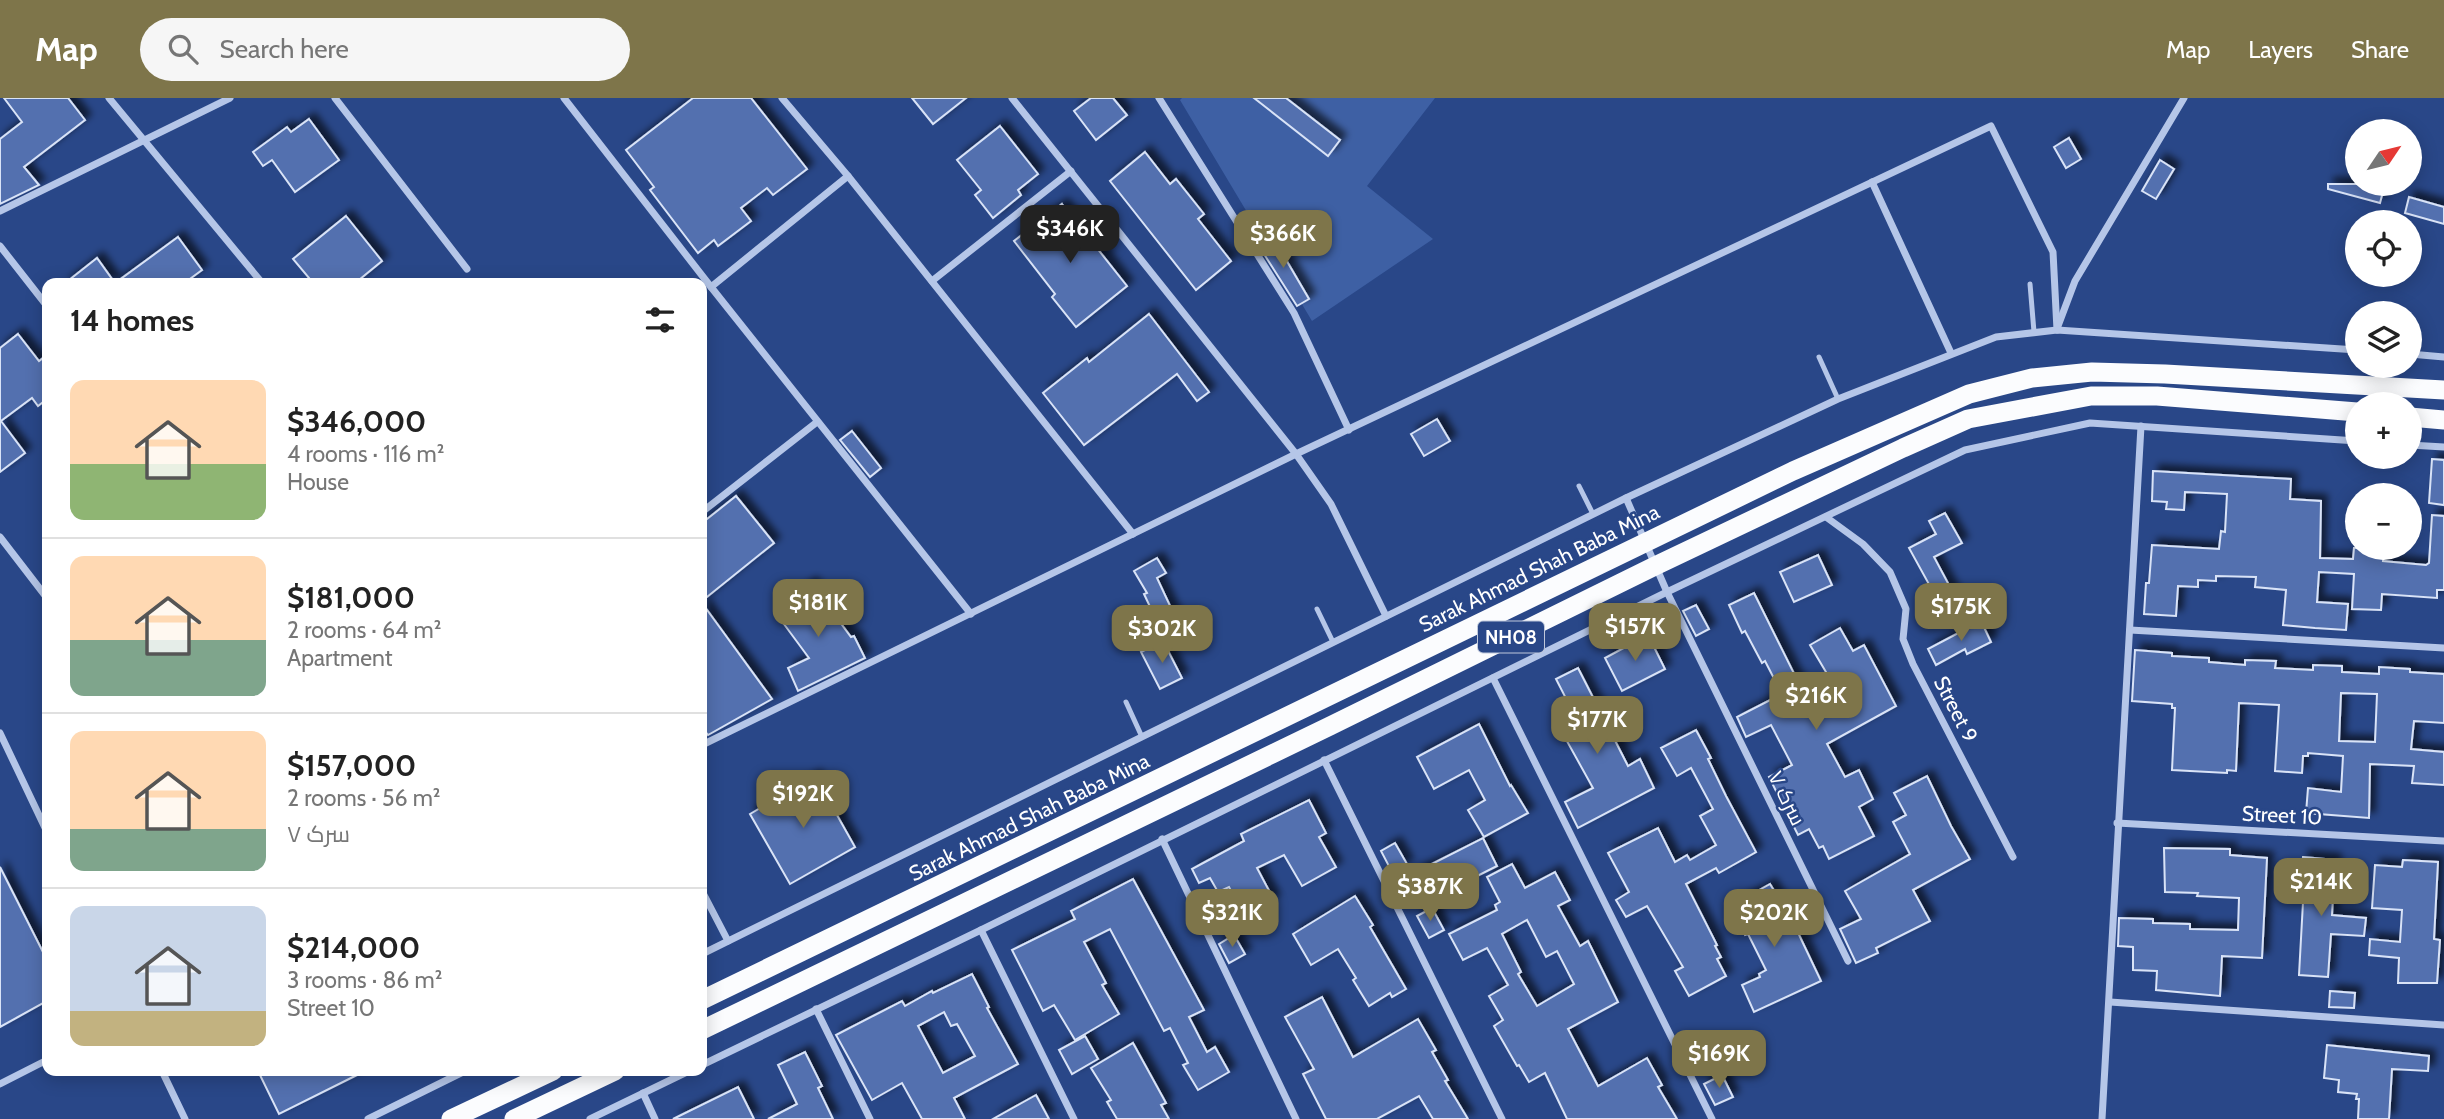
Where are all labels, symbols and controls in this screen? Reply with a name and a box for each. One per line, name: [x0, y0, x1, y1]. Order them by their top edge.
search box: [140, 18, 630, 81]
text: Map: [35, 29, 98, 69]
icon: search: [164, 30, 202, 68]
text: Search here: [220, 33, 349, 65]
text: Map: [2166, 35, 2210, 64]
text: Layers: [2248, 35, 2313, 64]
text: Share: [2351, 35, 2409, 64]
north arrow: [2345, 119, 2422, 196]
map controls: [2345, 119, 2422, 560]
pin: $346K: [1021, 206, 1119, 265]
button: locate: [2345, 210, 2422, 287]
pin: $366K: [1234, 211, 1332, 270]
text: $346K: [1036, 214, 1104, 242]
text: $366K: [1250, 219, 1316, 247]
icon: filters: [641, 301, 679, 339]
button: layers: [2345, 301, 2422, 378]
text: 14 homes: [70, 302, 194, 339]
button: +: [2345, 392, 2422, 469]
text: $346,000: [287, 403, 426, 440]
icon: home: [126, 408, 210, 492]
text: 4 rooms · 116 m²: [287, 440, 444, 468]
text: House: [287, 468, 349, 496]
button: −: [2345, 483, 2422, 560]
street label: Sarak Ahmad Shah Baba Mina: [1415, 499, 1663, 637]
text: $181,000: [287, 579, 415, 616]
pin: $181K: [769, 580, 867, 639]
icon: home: [126, 584, 210, 668]
pin: $175K: [1912, 584, 2010, 643]
text: $181K: [789, 588, 847, 616]
text: $175K: [1931, 592, 1991, 620]
pin: $157K: [1586, 603, 1684, 663]
pin: $302K: [1113, 606, 1211, 665]
text: $157K: [1605, 612, 1665, 640]
text: $302K: [1128, 614, 1196, 642]
text: 2 rooms · 64 m²: [287, 616, 441, 644]
road number: NH08: [1478, 622, 1544, 652]
text: Apartment: [287, 644, 392, 672]
pin: $216K: [1767, 672, 1865, 732]
street label: Street 9: [1929, 672, 1983, 746]
text: $216K: [1785, 681, 1847, 709]
pin: $177K: [1548, 696, 1646, 756]
text: $177K: [1567, 705, 1627, 733]
text: $157,000: [287, 747, 416, 784]
street label: Sarak Ahmad Shah Baba Mina: [905, 748, 1153, 886]
icon: home: [126, 759, 210, 843]
street label: سرک ۷: [1763, 767, 1811, 829]
pin: $192K: [754, 770, 852, 830]
text: $192K: [772, 779, 834, 807]
text: 2 rooms · 56 m²: [287, 784, 441, 812]
street label: Street 10: [2241, 800, 2323, 830]
text: سرک ۷: [287, 820, 350, 848]
pin: $214K: [2272, 858, 2370, 918]
pin: $387K: [1381, 864, 1479, 923]
text: $214K: [2290, 867, 2352, 895]
text: $387K: [1397, 872, 1463, 900]
pin: $321K: [1183, 890, 1281, 949]
pin: $202K: [1725, 890, 1823, 949]
text: $321K: [1202, 898, 1262, 926]
text: $202K: [1740, 898, 1808, 926]
text: $214,000: [287, 929, 420, 966]
icon: home: [126, 934, 210, 1018]
text: 3 rooms · 86 m²: [287, 966, 442, 994]
text: Street 10: [287, 994, 375, 1022]
pin: $169K: [1670, 1030, 1768, 1090]
text: $169K: [1688, 1039, 1750, 1067]

